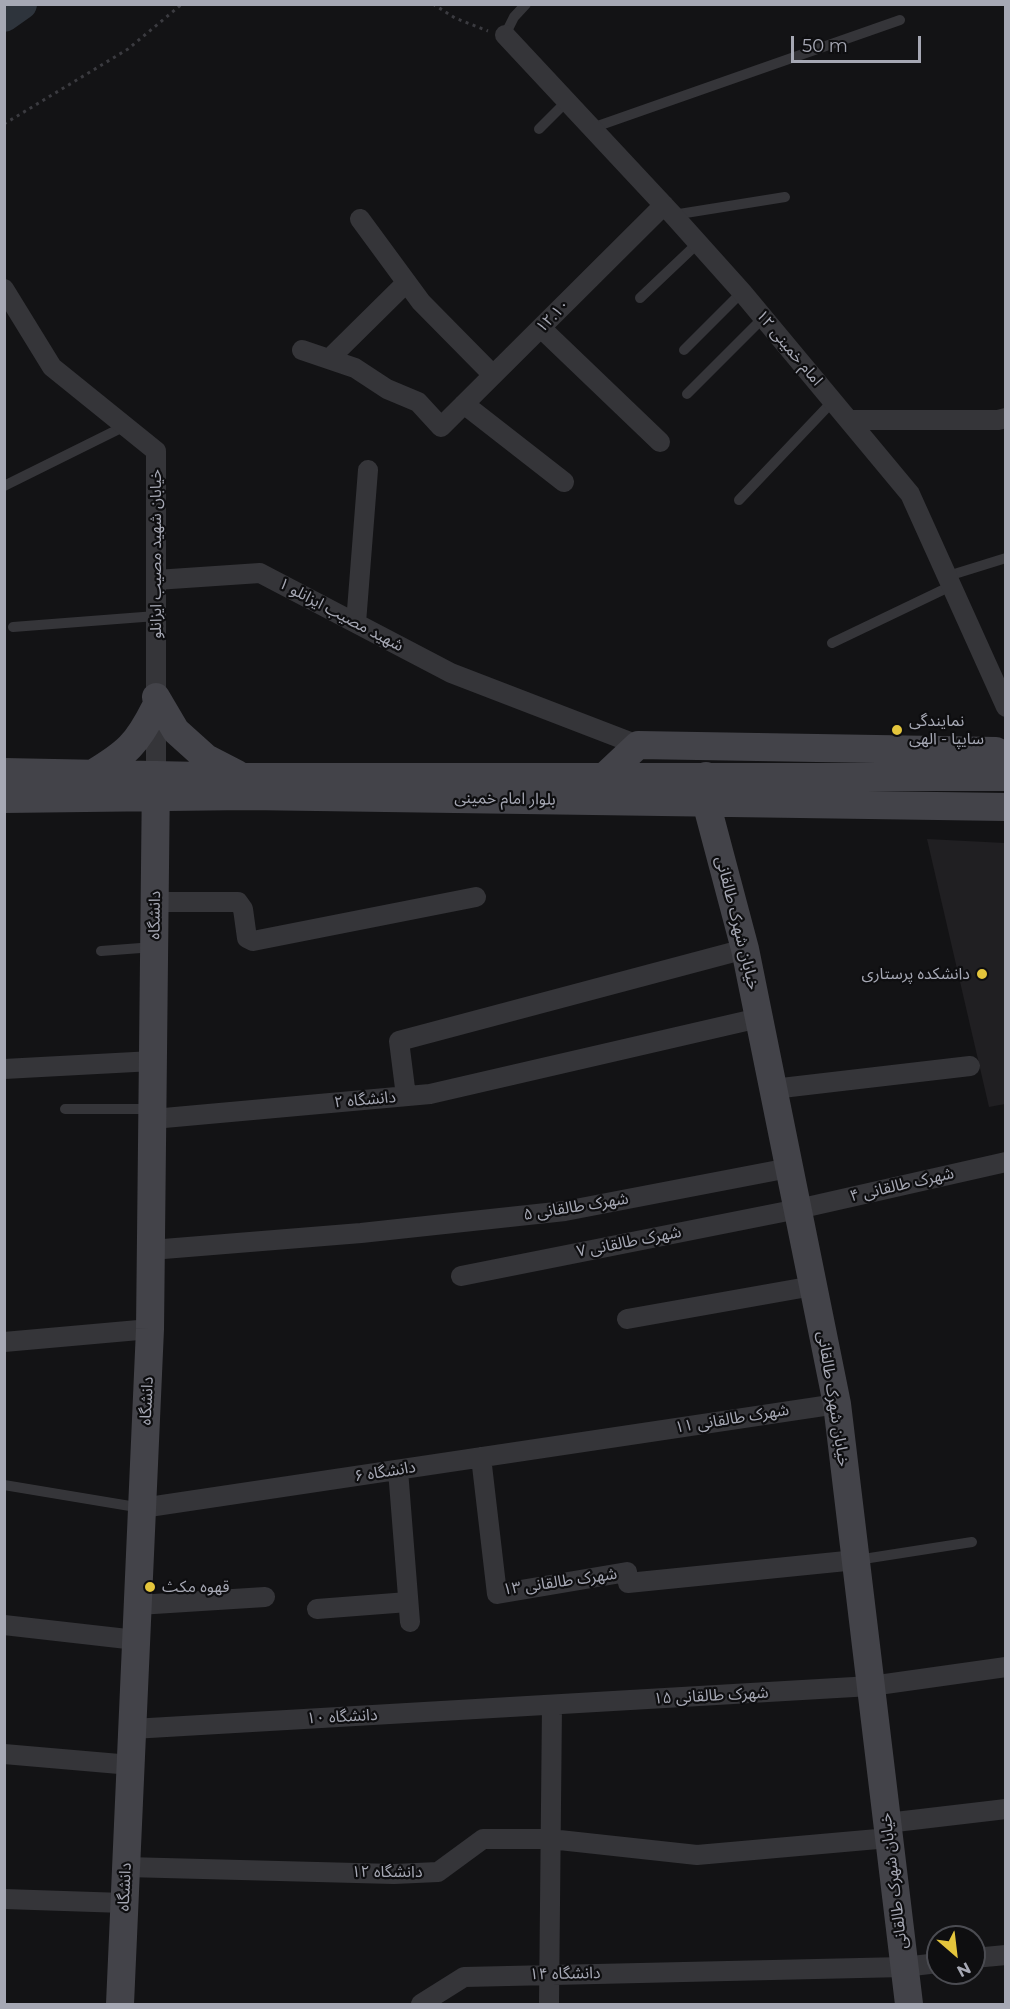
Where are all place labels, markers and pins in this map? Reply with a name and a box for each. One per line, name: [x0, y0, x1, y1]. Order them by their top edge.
place label: نمایندگی سایپا - الهی: [909, 711, 984, 749]
marker: نمایندگی سایپا - الهی: [890, 723, 904, 737]
place label: دانشکده پرستاری: [862, 964, 970, 984]
marker: دانشکده پرستاری: [975, 967, 989, 981]
place label: قهوه مکث: [162, 1577, 230, 1597]
marker: قهوه مکث: [143, 1580, 157, 1594]

